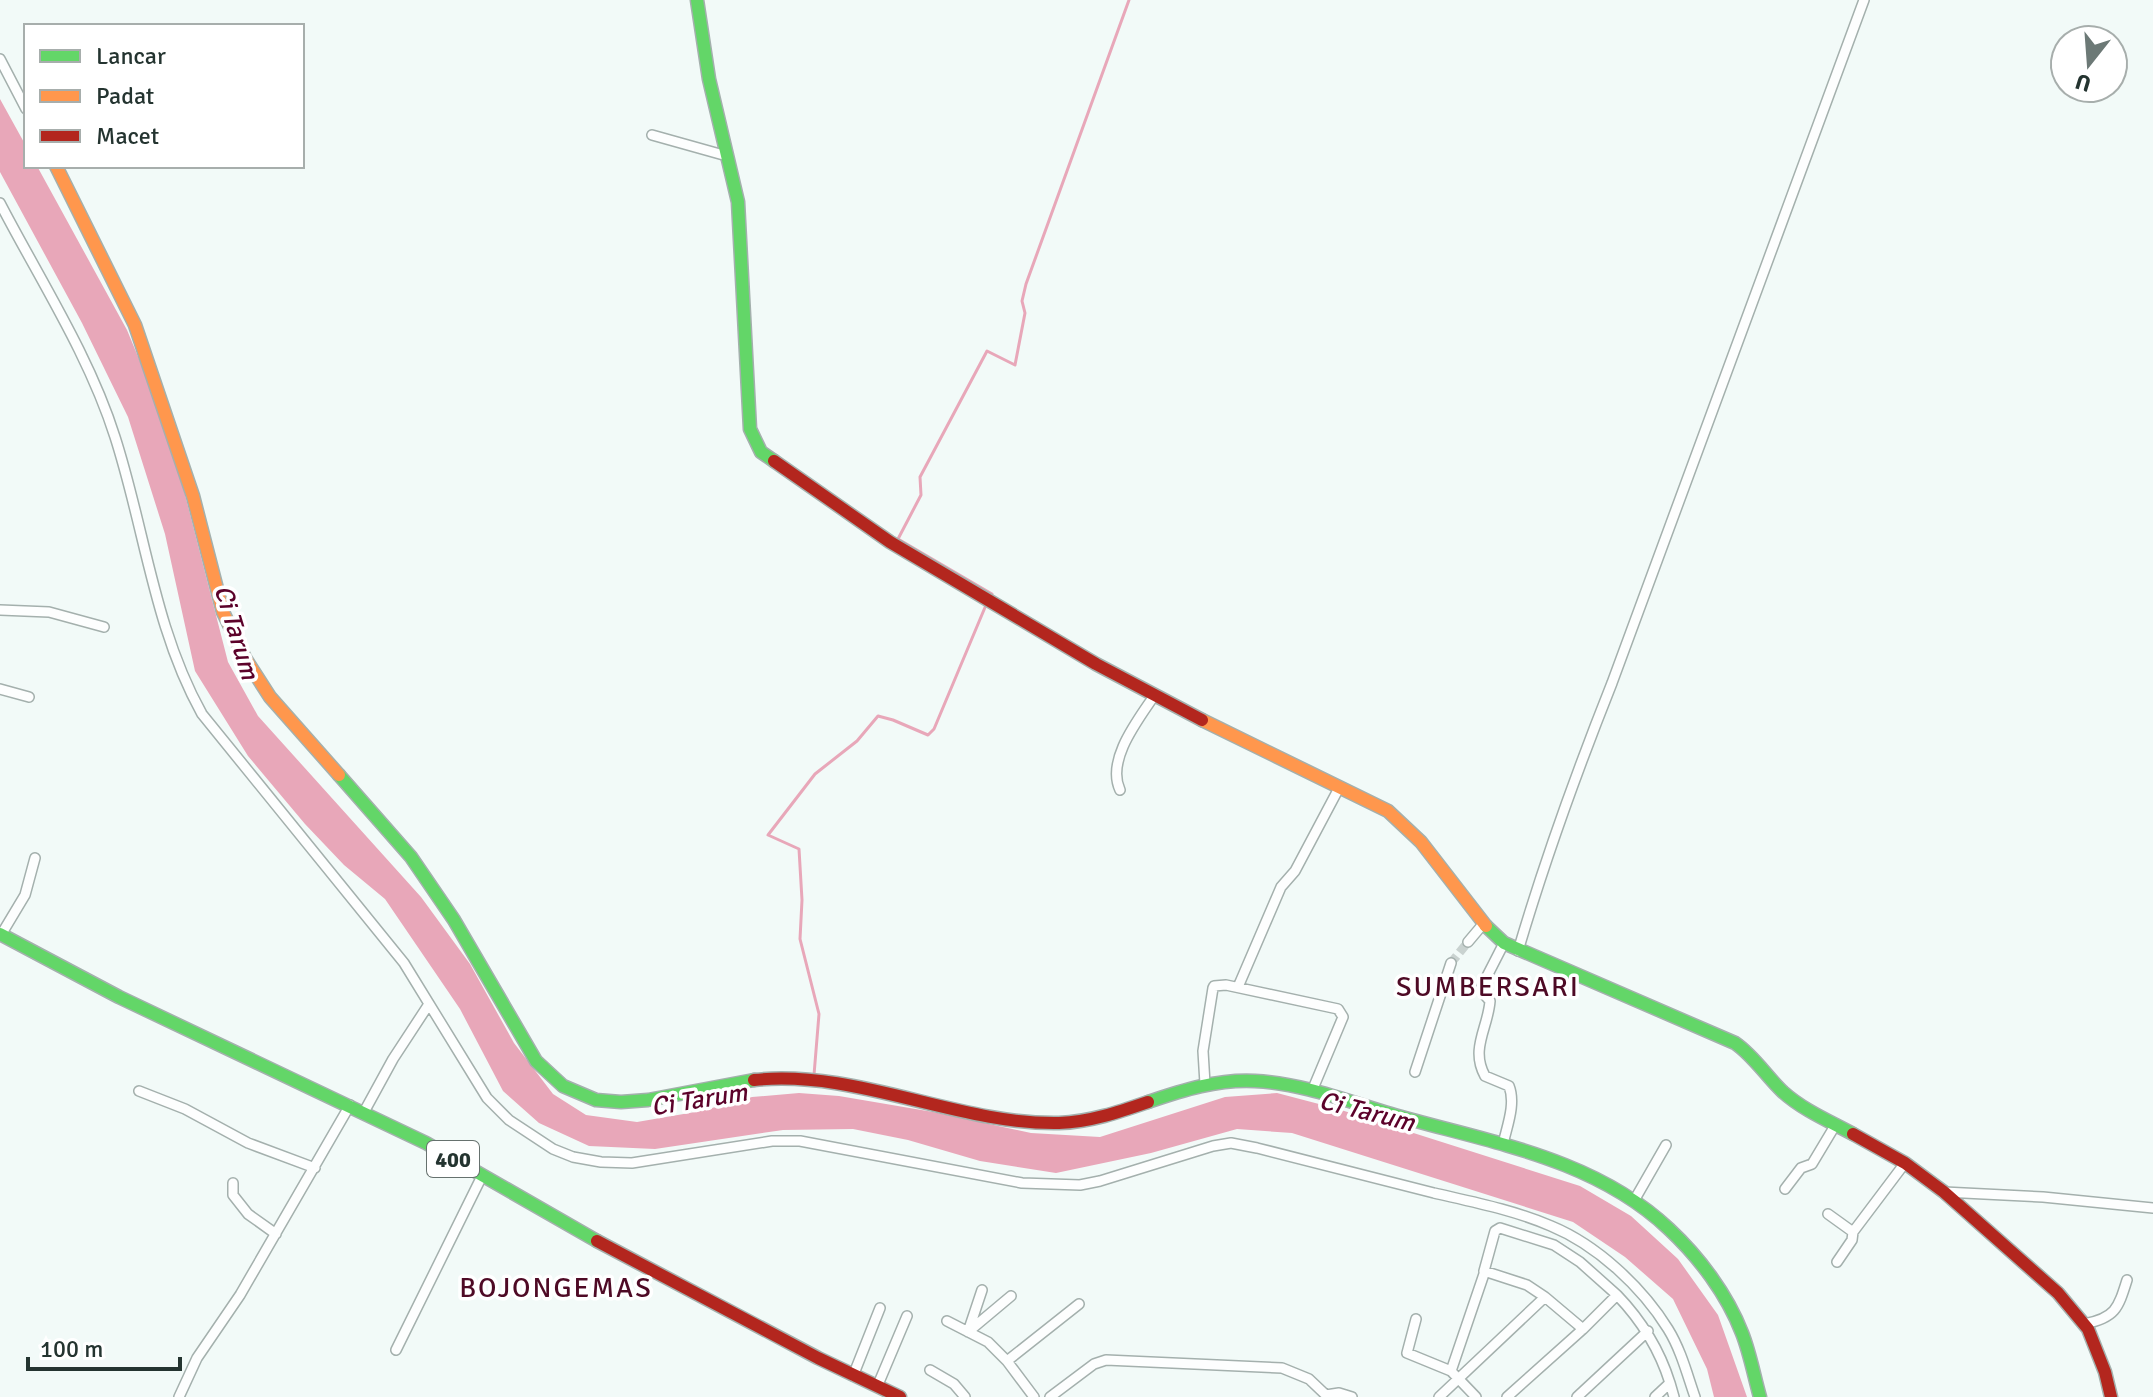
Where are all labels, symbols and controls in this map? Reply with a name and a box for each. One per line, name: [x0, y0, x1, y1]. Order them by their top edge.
legend: [24, 24, 304, 168]
north arrow: [2049, 24, 2129, 104]
text: Lancar: [96, 41, 166, 71]
text: U: [2072, 68, 2094, 98]
text: Padat: [96, 81, 154, 111]
text: Macet: [96, 121, 159, 151]
water label: Ci Tarum: [207, 581, 266, 685]
district label: SUMBERSARI: [1396, 970, 1580, 1004]
water label: Ci Tarum: [649, 1076, 751, 1123]
water label: Ci Tarum: [1316, 1085, 1419, 1140]
road number: 400: [427, 1141, 479, 1177]
district label: BOJONGEMAS: [459, 1271, 653, 1305]
scale bar: [28, 1321, 180, 1371]
text: 100 m: [40, 1334, 103, 1364]

